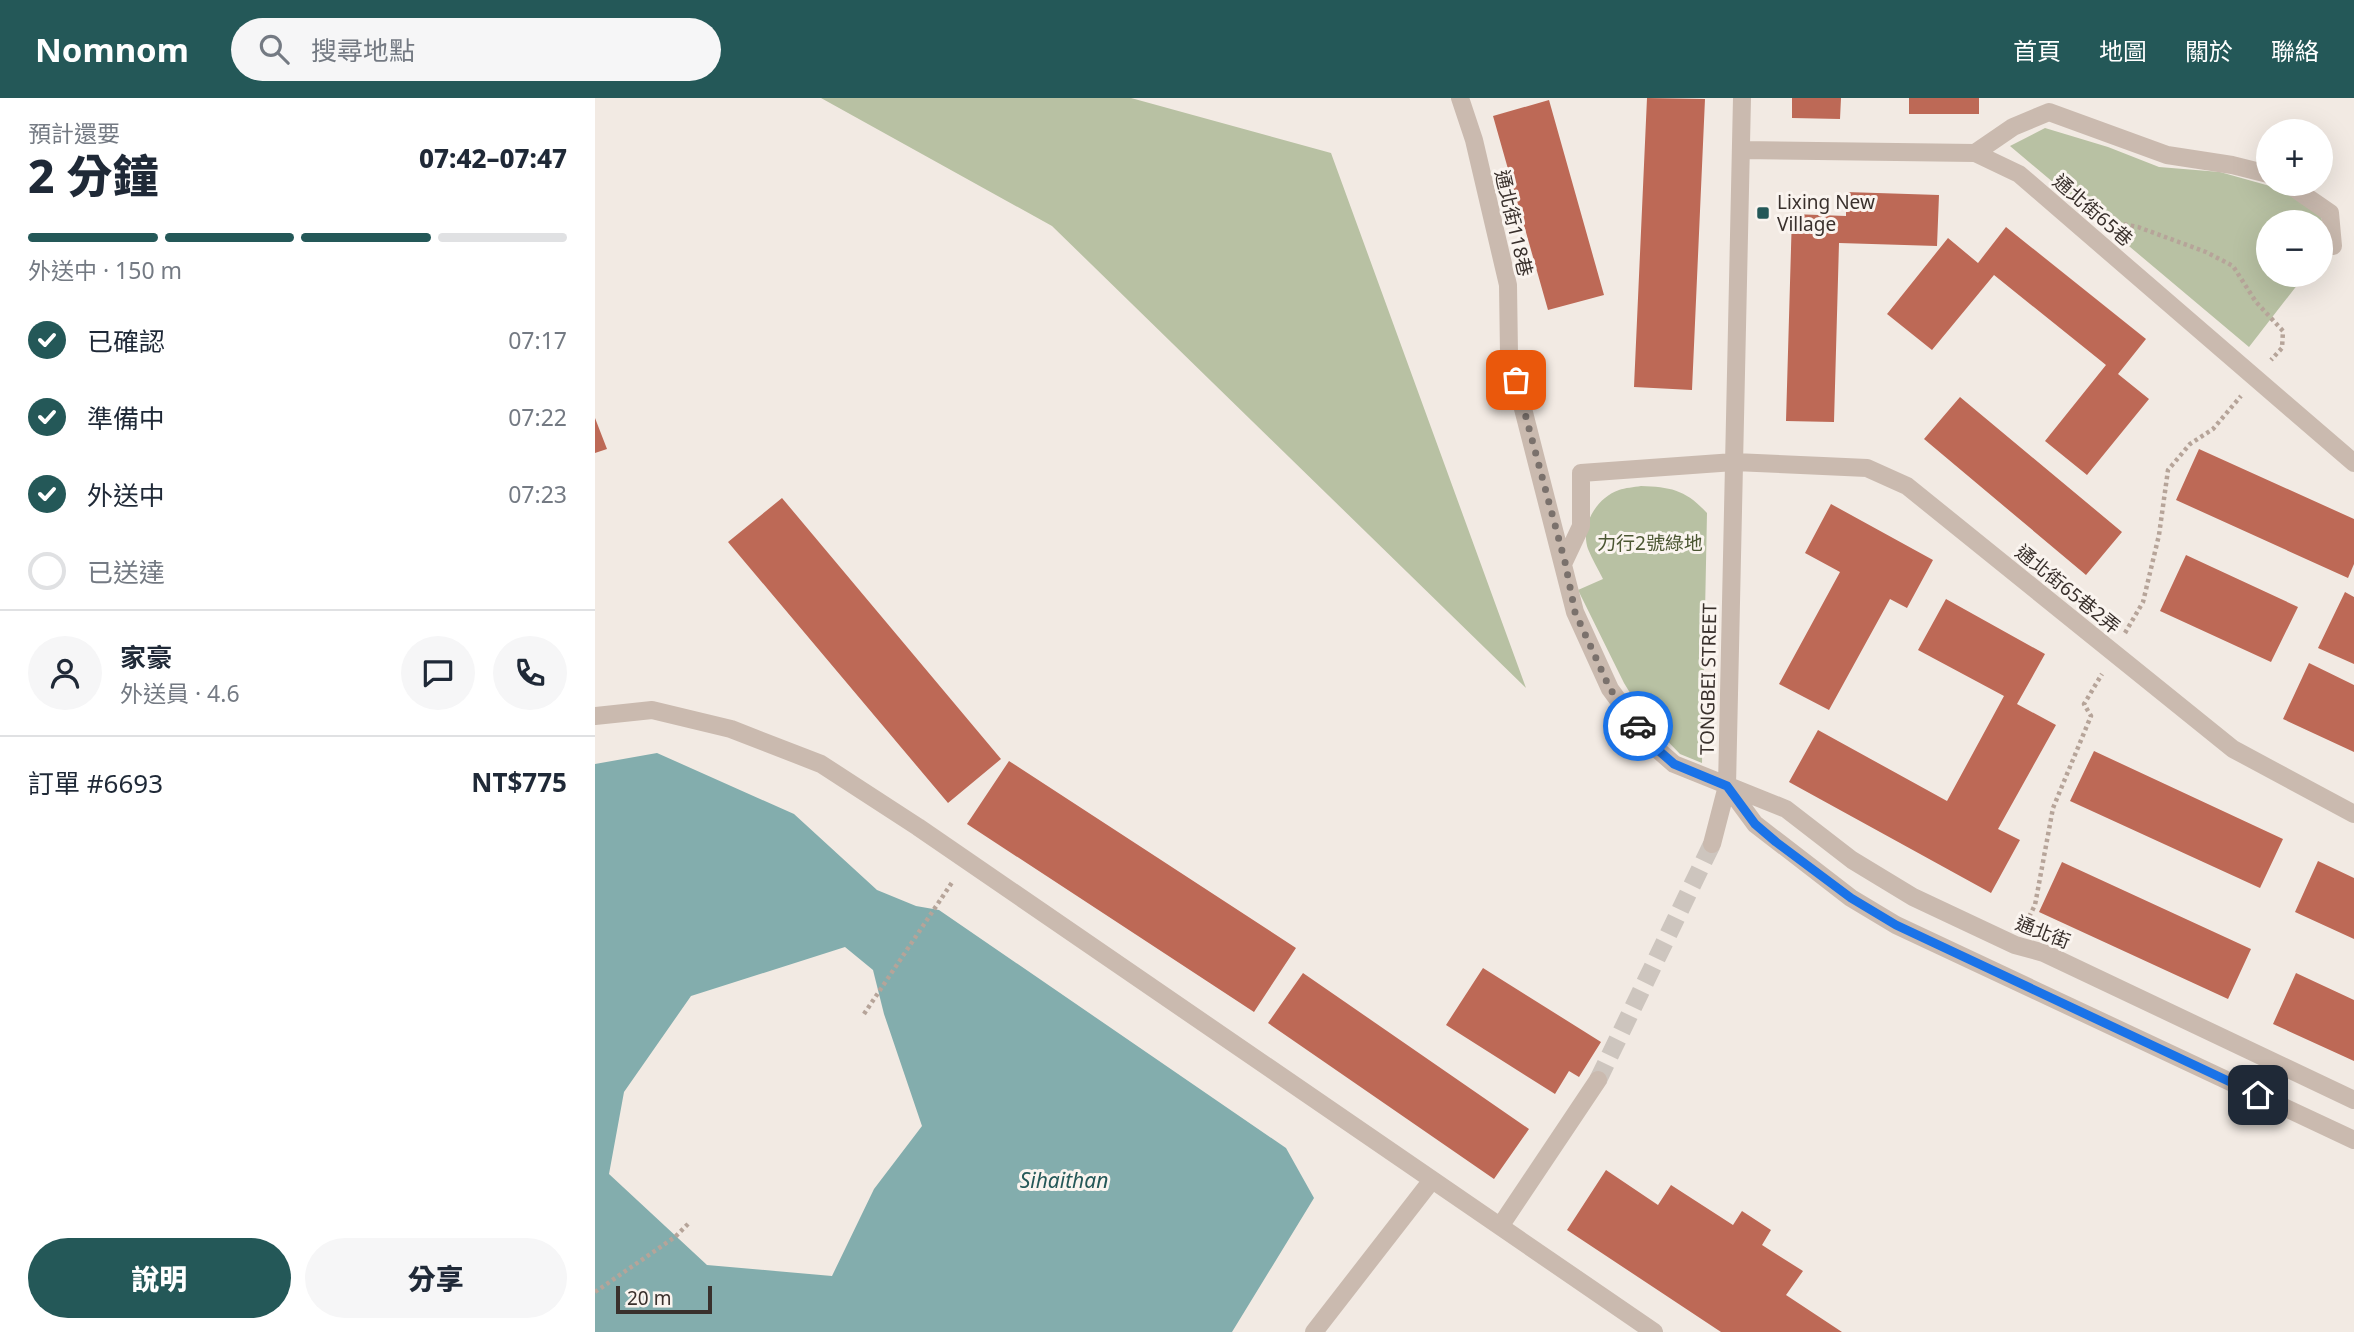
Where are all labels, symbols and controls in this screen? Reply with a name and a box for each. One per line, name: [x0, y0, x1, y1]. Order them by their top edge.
search box: [231, 18, 721, 81]
text: Nomnom: [35, 27, 189, 72]
icon: search: [255, 30, 293, 68]
text: 搜尋地點: [311, 32, 415, 68]
text: 首頁: [2013, 34, 2061, 67]
text: 地圖: [2099, 34, 2147, 67]
text: 關於: [2185, 34, 2233, 67]
text: 聯絡: [2271, 34, 2319, 67]
text: 預計還要: [28, 117, 120, 149]
map controls: [2256, 119, 2333, 287]
button: +: [2256, 119, 2333, 196]
text: 07:42–07:47: [419, 140, 567, 176]
text: 2 分鐘: [28, 144, 159, 206]
street label: 通北街118巷: [1489, 167, 1539, 279]
street label: 通北街65巷: [2048, 168, 2138, 252]
place label: Lixing New Village: [1777, 189, 1875, 237]
marker: Lixing New Village: [1755, 205, 1771, 221]
button: −: [2256, 210, 2333, 287]
text: 外送中 · 150 m: [28, 254, 182, 286]
icon: check: [28, 321, 66, 359]
text: 已確認: [87, 323, 165, 359]
text: 07:17: [508, 324, 567, 356]
pin: [1486, 350, 1546, 410]
icon: bag: [1497, 361, 1535, 399]
icon: check: [28, 398, 66, 436]
text: 準備中: [87, 400, 165, 436]
text: 07:22: [508, 401, 567, 433]
icon: check: [28, 475, 66, 513]
text: 外送中: [87, 477, 165, 513]
text: 07:23: [508, 478, 567, 510]
park label: 力行2號綠地: [1597, 530, 1703, 556]
street label: 通北街65巷2弄: [2010, 539, 2126, 639]
text: 已送達: [87, 554, 165, 590]
street label: TONGBEI STREET: [1694, 602, 1722, 755]
button: person: [28, 636, 102, 710]
button: chat: [401, 636, 475, 710]
button: phone: [493, 636, 567, 710]
text: 家豪: [120, 639, 172, 675]
text: 外送員 · 4.6: [120, 677, 240, 709]
courier: [1603, 691, 1673, 761]
icon: car: [1619, 707, 1657, 745]
text: NT$775: [471, 764, 567, 800]
text: 訂單 #6693: [28, 765, 163, 801]
street label: 通北街: [2012, 910, 2074, 954]
pin: [2228, 1065, 2288, 1125]
icon: home: [2239, 1076, 2277, 1114]
water label: Sihaithan: [1020, 1166, 1108, 1194]
button: 說明: [28, 1238, 291, 1318]
button: 分享: [305, 1238, 567, 1318]
scale bar: [616, 1283, 712, 1315]
text: 20 m: [627, 1285, 671, 1311]

